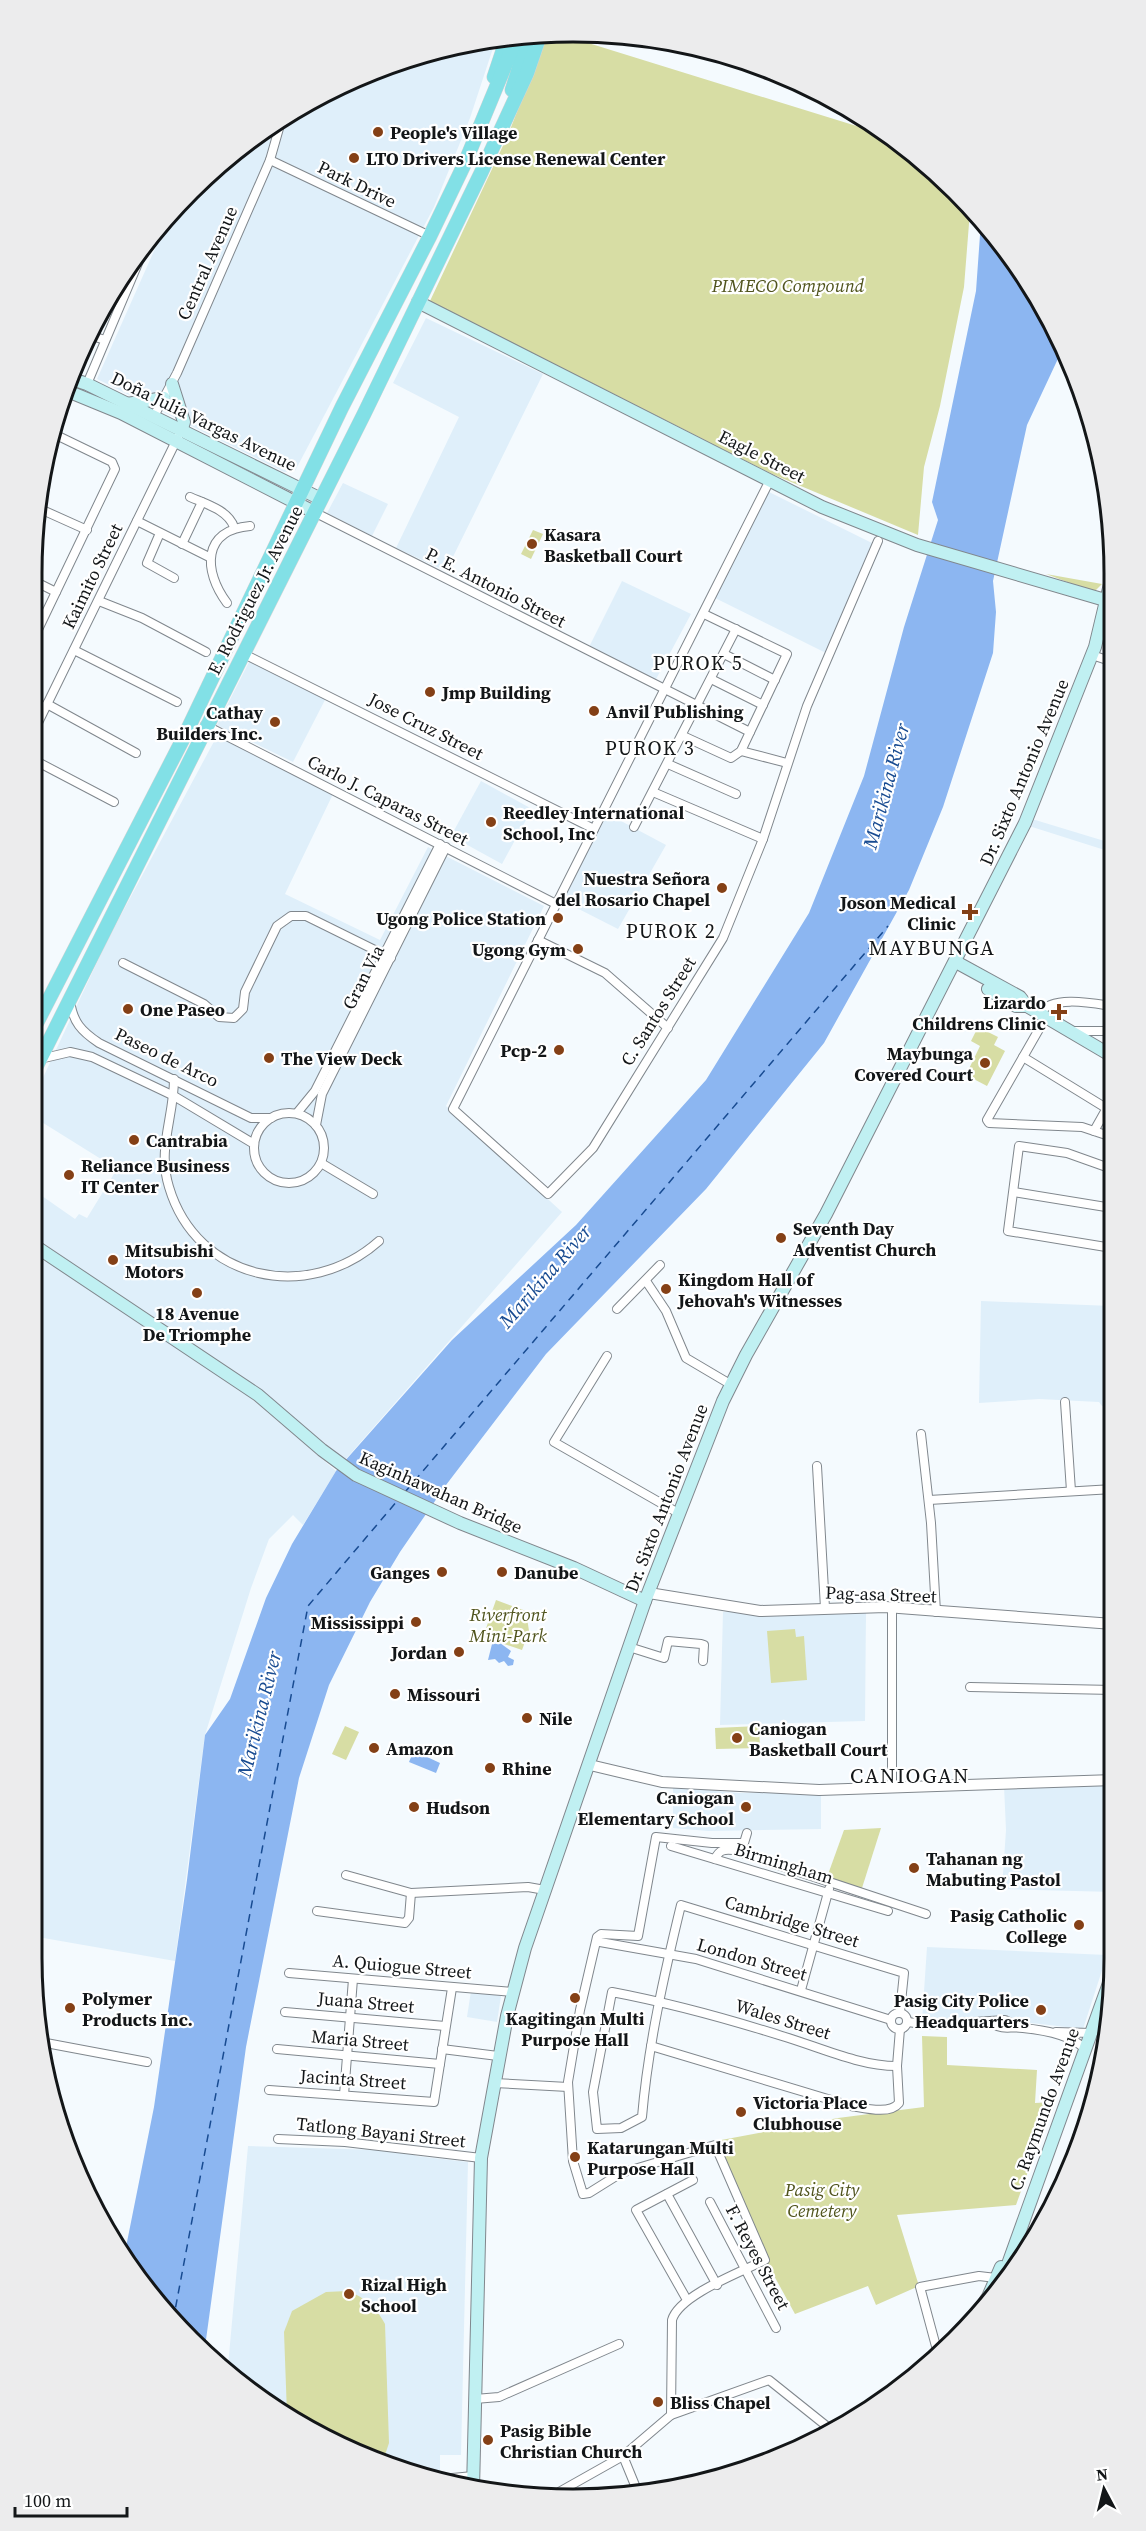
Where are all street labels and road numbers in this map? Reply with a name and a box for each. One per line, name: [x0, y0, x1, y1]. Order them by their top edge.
street label: Park Drive: [314, 154, 400, 214]
street label: Central Avenue: [171, 202, 243, 324]
street label: Doña Julia Vargas Avenue: [107, 365, 301, 477]
street label: Eagle Street: [714, 423, 810, 489]
street label: E. Rodriguez Jr. Avenue: [201, 501, 309, 679]
street label: Kaimito Street: [56, 519, 128, 633]
street label: P. E. Antonio Street: [422, 541, 571, 633]
street label: Dr. Sixto Antonio Avenue: [973, 675, 1075, 869]
street label: Jose Cruz Street: [363, 686, 488, 766]
street label: Carlo J. Caparas Street: [303, 749, 473, 852]
street label: Gran Via: [336, 940, 390, 1014]
street label: C. Santos Street: [614, 952, 702, 1070]
street label: Paseo de Arco: [111, 1021, 223, 1093]
street label: Dr. Sixto Antonio Avenue: [618, 1400, 714, 1596]
street label: Kaginhawahan Bridge: [355, 1445, 527, 1539]
street label: Pag-asa Street: [825, 1580, 937, 1608]
street label: Birmingham: [732, 1836, 836, 1890]
street label: Cambridge Street: [722, 1889, 862, 1953]
street label: London Street: [694, 1931, 810, 1987]
street label: A. Quiogue Street: [331, 1947, 473, 1985]
street label: Juana Street: [316, 1985, 415, 2019]
street label: Wales Street: [732, 1993, 834, 2045]
street label: Maria Street: [310, 2023, 410, 2057]
street label: C. Raymundo Avenue: [1003, 2024, 1085, 2194]
street label: Jacinta Street: [298, 2063, 407, 2095]
street label: Tatlong Bayani Street: [295, 2111, 467, 2153]
street label: F. Reyes Street: [720, 2200, 796, 2314]

